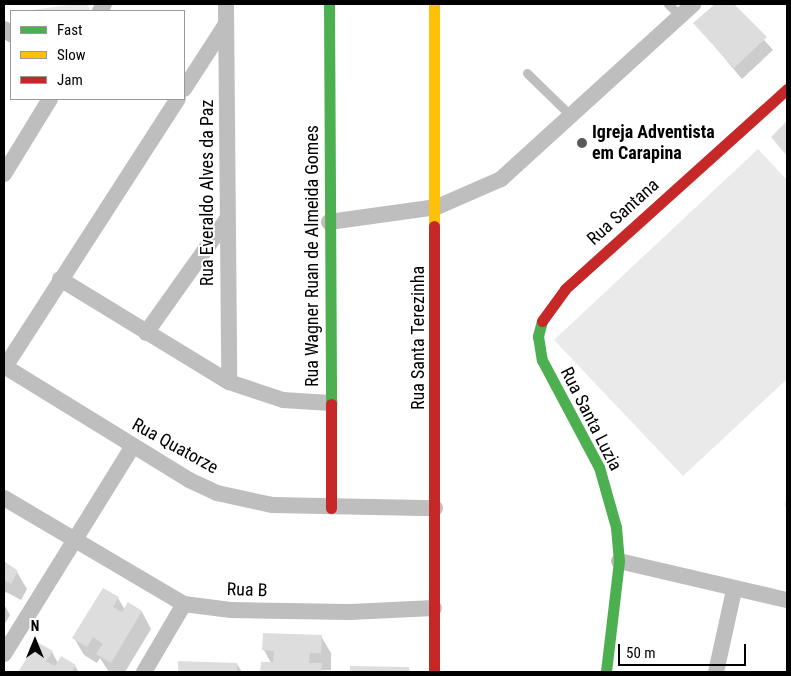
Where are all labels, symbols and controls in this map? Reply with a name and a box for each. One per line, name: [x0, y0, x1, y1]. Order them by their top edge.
legend: [10, 10, 185, 100]
text: Fast: [57, 21, 82, 39]
text: Slow: [57, 46, 86, 64]
text: Jam: [57, 71, 83, 89]
street label: Rua Everaldo Alves da Paz: [196, 100, 218, 286]
place label: Igreja Adventista em Carapina: [592, 122, 715, 164]
street label: Rua Wagner Ruan de Almeida Gomes: [301, 125, 323, 387]
marker: Igreja Adventista em Carapina: [576, 137, 588, 149]
street label: Rua Santana: [583, 174, 663, 250]
street label: Rua Santa Terezinha: [407, 266, 429, 410]
street label: Rua Santa Luzia: [556, 364, 626, 474]
street label: Rua Quatorze: [128, 414, 222, 478]
street label: Rua B: [226, 578, 268, 602]
north arrow: [10, 616, 60, 666]
text: N: [31, 618, 39, 634]
scale bar: [621, 634, 748, 666]
text: 50 m: [626, 644, 656, 662]

